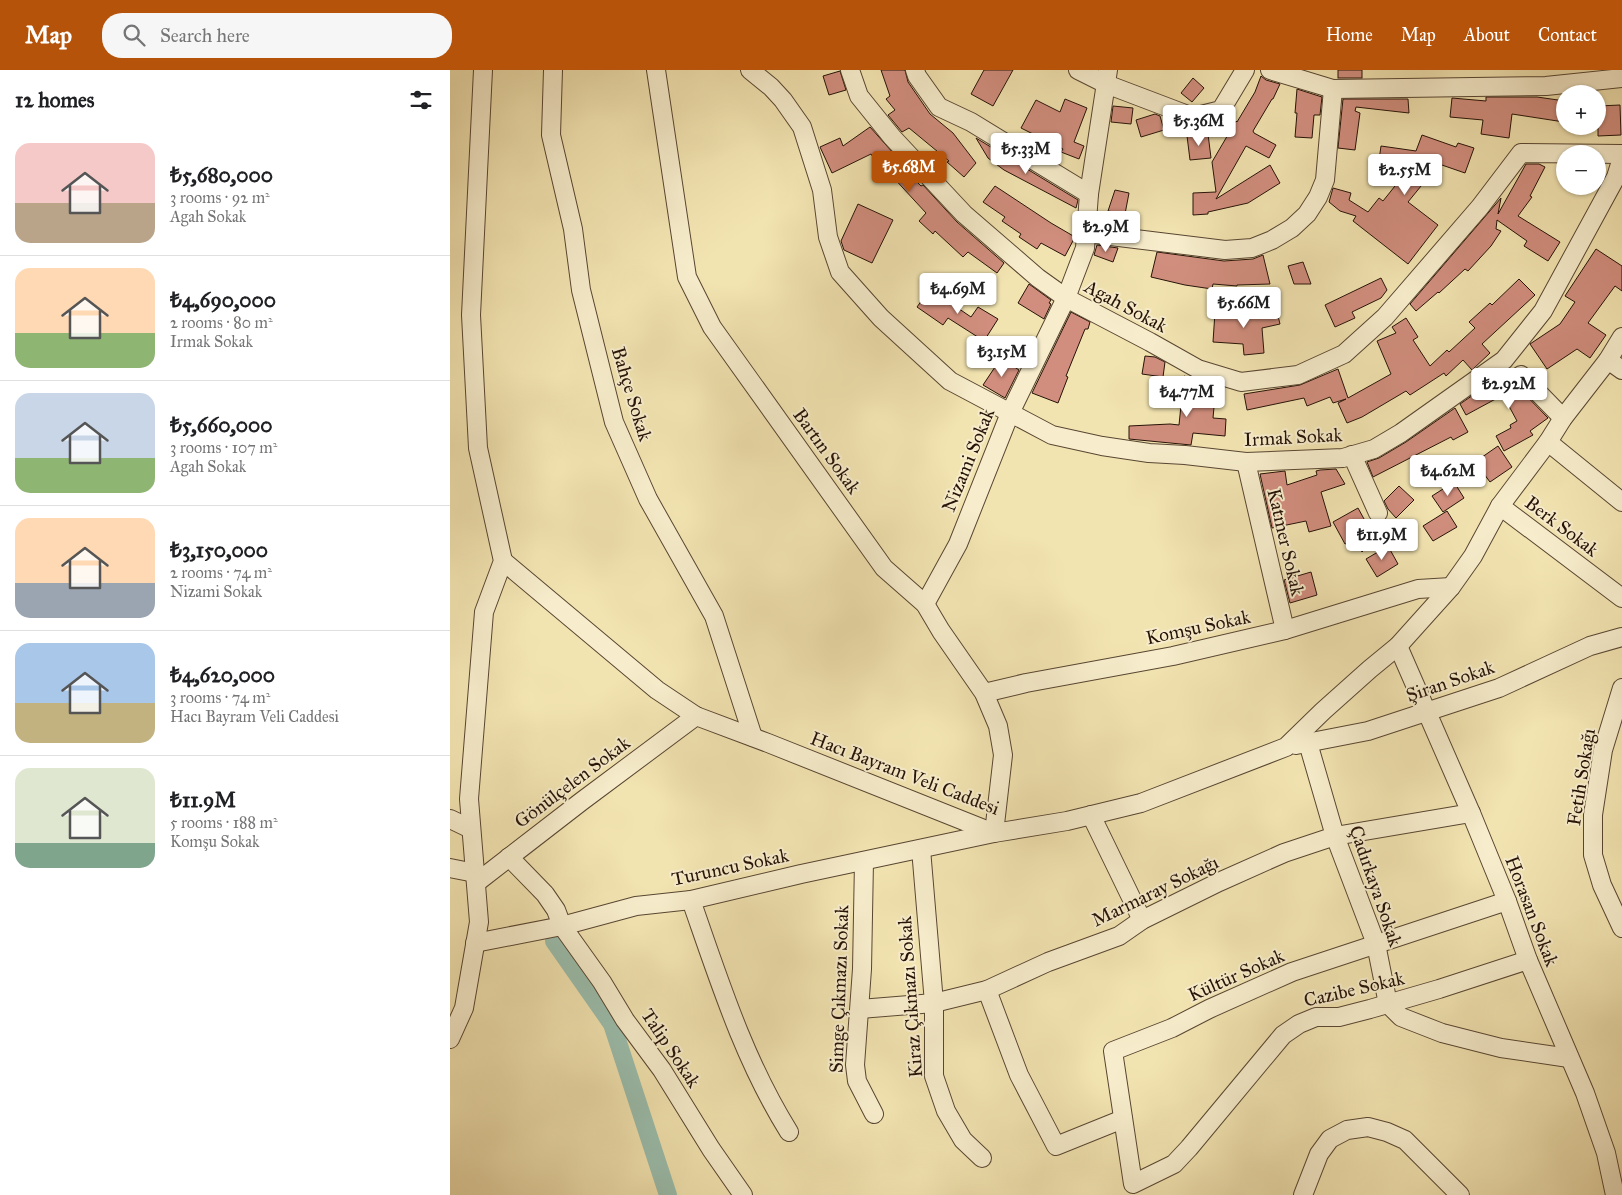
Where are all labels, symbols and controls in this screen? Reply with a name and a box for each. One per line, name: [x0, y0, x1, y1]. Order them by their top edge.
search box: [102, 13, 452, 58]
text: Map: [25, 20, 72, 50]
icon: search: [120, 21, 148, 49]
text: Search here: [160, 24, 250, 47]
text: Home: [1326, 24, 1373, 46]
text: Map: [1401, 24, 1436, 46]
text: About: [1464, 24, 1510, 46]
text: Contact: [1538, 24, 1597, 46]
map controls: [1556, 85, 1606, 195]
button: +: [1556, 85, 1606, 135]
icon: filters: [407, 86, 435, 114]
text: 12 homes: [15, 87, 94, 113]
pin: ₺5.36M: [1158, 104, 1240, 147]
text: ₺5.36M: [1174, 111, 1224, 130]
pin: ₺5.33M: [985, 132, 1067, 175]
text: ₺5.33M: [1002, 139, 1050, 158]
button: −: [1556, 145, 1606, 195]
pin: ₺5.68M: [868, 150, 950, 193]
pin: ₺2.55M: [1364, 154, 1446, 196]
text: ₺5.68M: [883, 157, 935, 176]
text: ₺2.55M: [1379, 160, 1431, 179]
text: ₺5,680,000: [170, 162, 273, 188]
icon: home: [55, 163, 115, 223]
text: 3 rooms · 92 m²: [170, 188, 270, 207]
text: Agah Sokak: [170, 207, 246, 226]
pin: ₺2.9M: [1071, 210, 1141, 253]
text: ₺2.9M: [1083, 217, 1129, 236]
pin: ₺4.69M: [917, 272, 999, 315]
street label: Agah Sokak: [1079, 274, 1172, 338]
text: ₺4.69M: [930, 279, 986, 298]
pin: ₺5.66M: [1203, 286, 1285, 329]
text: ₺4,690,000: [170, 287, 276, 313]
icon: home: [55, 288, 115, 348]
text: ₺5.66M: [1218, 293, 1270, 312]
text: 2 rooms · 80 m²: [170, 313, 273, 332]
text: Irmak Sokak: [170, 332, 253, 351]
pin: ₺3.15M: [961, 336, 1043, 378]
text: ₺3.15M: [977, 342, 1027, 361]
street label: Bahçe Sokak: [607, 344, 657, 444]
pin: ₺2.92M: [1468, 368, 1550, 410]
text: ₺2.92M: [1482, 374, 1536, 393]
pin: ₺4.77M: [1146, 376, 1228, 418]
text: ₺4.77M: [1160, 382, 1214, 401]
street label: Bartın Sokak: [788, 404, 866, 498]
street label: Nizami Sokak: [937, 405, 999, 515]
text: ₺5,660,000: [170, 412, 273, 438]
icon: home: [55, 413, 115, 473]
street label: Irmak Sokak: [1243, 423, 1343, 451]
text: 3 rooms · 107 m²: [170, 438, 277, 457]
pin: ₺4.62M: [1407, 454, 1489, 497]
text: Agah Sokak: [170, 457, 246, 476]
text: ₺4.62M: [1421, 461, 1475, 480]
street label: Katmer Sokak: [1262, 486, 1310, 598]
street label: Berk Sokak: [1521, 491, 1604, 561]
pin: ₺11.9M: [1341, 518, 1423, 561]
text: ₺11.9M: [1357, 525, 1407, 544]
text: ₺3,150,000: [170, 537, 268, 563]
icon: home: [55, 538, 115, 598]
text: 2 rooms · 74 m²: [170, 563, 272, 582]
text: Nizami Sokak: [170, 582, 262, 601]
street label: Komşu Sokak: [1144, 605, 1252, 649]
street label: Şiran Sokak: [1403, 655, 1497, 707]
text: ₺4,620,000: [170, 662, 275, 688]
icon: home: [55, 663, 115, 723]
text: 3 rooms · 74 m²: [170, 688, 270, 707]
text: Hacı Bayram Veli Caddesi: [170, 707, 339, 726]
street label: Hacı Bayram Veli Caddesi: [807, 726, 1003, 820]
street label: Fetih Sokağı: [1562, 727, 1601, 827]
street label: Gönülçelen Sokak: [510, 731, 634, 833]
text: ₺11.9M: [170, 787, 236, 813]
icon: home: [55, 788, 115, 848]
text: 5 rooms · 188 m²: [170, 813, 278, 832]
street label: Çadırkaya Sokak: [1345, 822, 1408, 950]
text: Komşu Sokak: [170, 832, 259, 851]
street label: Turuncu Sokak: [669, 843, 791, 891]
street label: Marmaray Sokağı: [1088, 850, 1223, 933]
street label: Horasan Sokak: [1500, 852, 1564, 970]
street label: Simge Çıkmazı Sokak: [825, 904, 854, 1074]
street label: Kiraz Çıkmazı Sokak: [893, 915, 927, 1079]
street label: Kültür Sokak: [1184, 944, 1288, 1006]
street label: Cazibe Sokak: [1302, 966, 1407, 1012]
street label: Talip Sokak: [636, 1004, 706, 1092]

